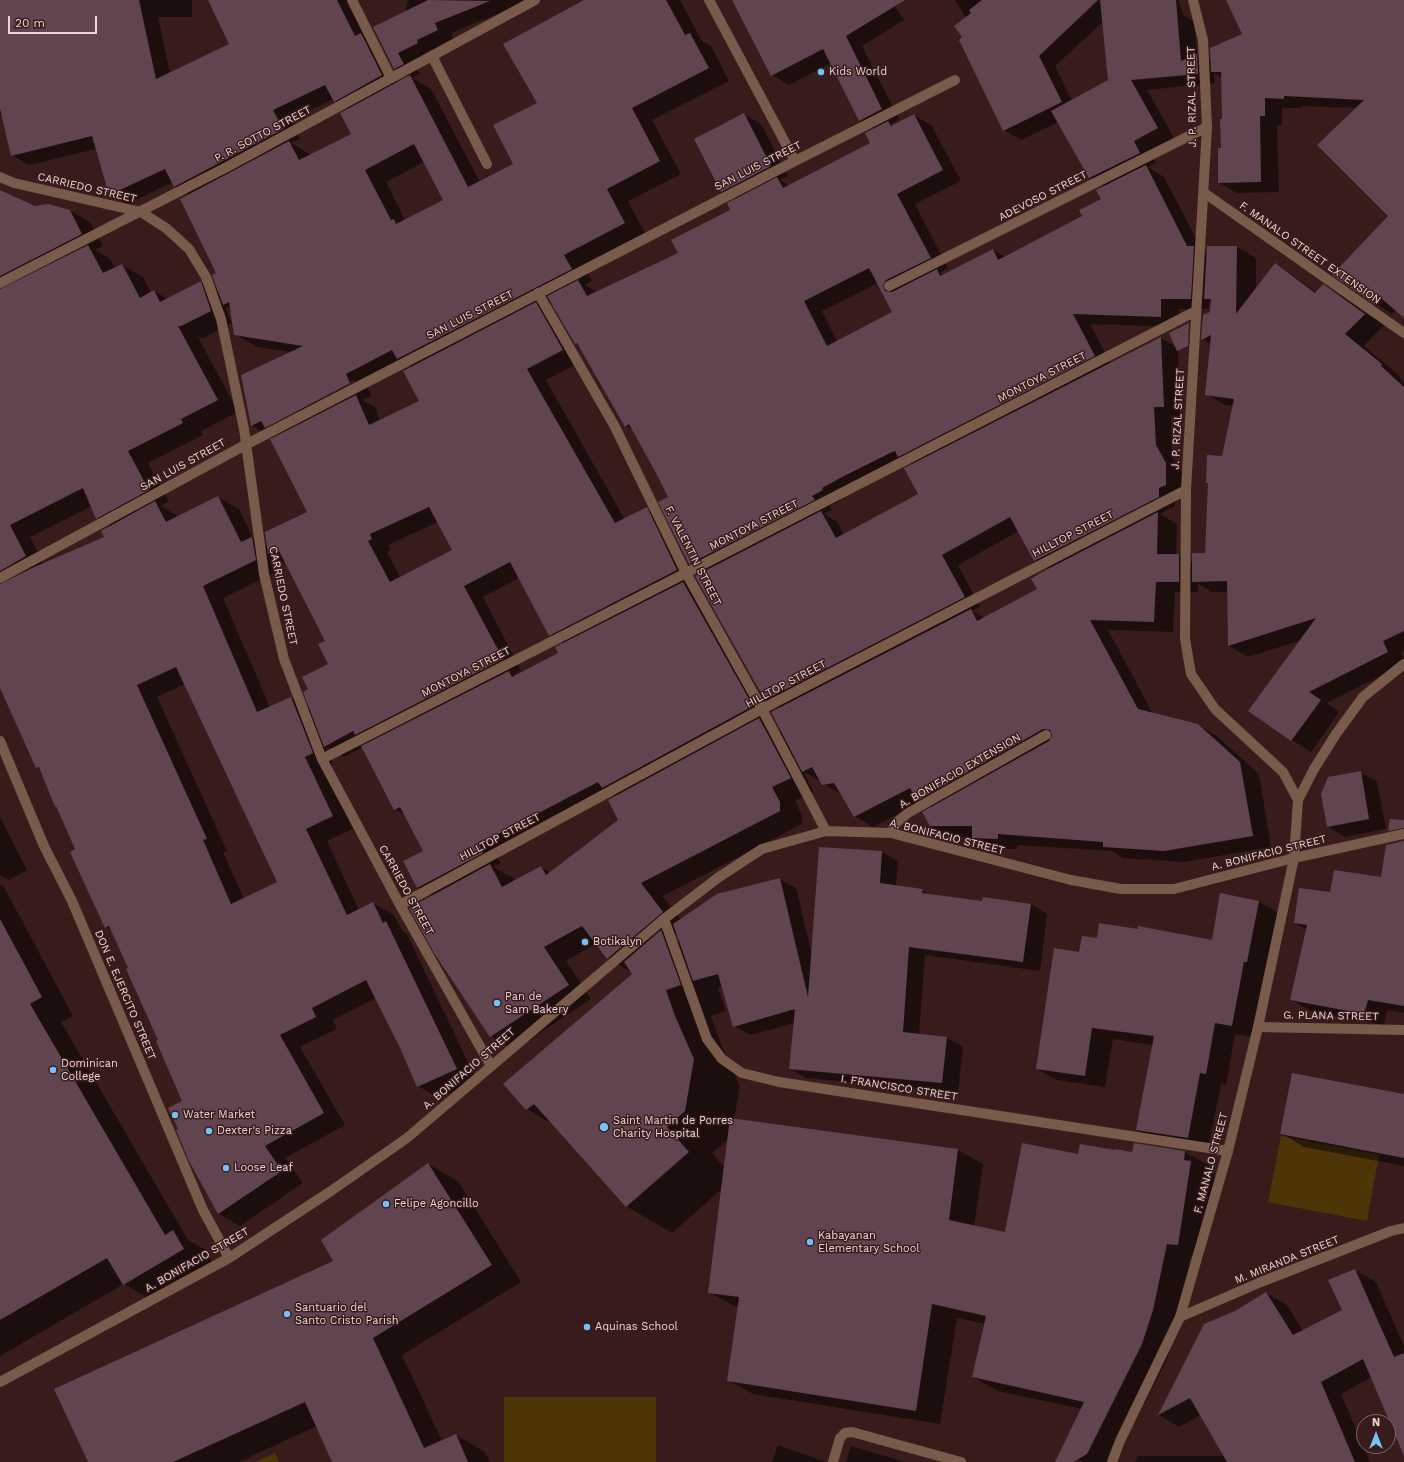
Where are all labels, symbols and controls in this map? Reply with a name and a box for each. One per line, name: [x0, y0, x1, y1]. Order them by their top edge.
scale bar: [10, 8, 99, 34]
text: 20 m: [15, 16, 45, 30]
street label: J. P. RIZAL STREET: [1185, 46, 1199, 148]
place label: Kids World: [829, 65, 887, 79]
marker: Kids World: [816, 67, 826, 77]
street label: P. R. SOTTO STREET: [212, 103, 314, 165]
street label: SAN LUIS STREET: [712, 138, 804, 194]
street label: ADEVOSO STREET: [996, 168, 1090, 224]
street label: CARRIEDO STREET: [36, 170, 138, 206]
street label: F. MANALO STREET EXTENSION: [1237, 199, 1383, 307]
street label: SAN LUIS STREET: [424, 287, 516, 343]
street label: MONTOYA STREET: [995, 349, 1089, 405]
street label: J. P. RIZAL STREET: [1169, 368, 1187, 470]
street label: SAN LUIS STREET: [138, 436, 228, 494]
street label: MONTOYA STREET: [707, 497, 801, 553]
street label: F. VALENTIN STREET: [662, 504, 724, 608]
street label: HILLTOP STREET: [1030, 508, 1116, 560]
street label: CARRIEDO STREET: [266, 545, 300, 647]
street label: MONTOYA STREET: [419, 644, 513, 700]
street label: HILLTOP STREET: [743, 657, 829, 711]
street label: A. BONIFACIO EXTENSION: [897, 731, 1023, 811]
street label: HILLTOP STREET: [457, 810, 543, 864]
street label: A. BONIFACIO STREET: [888, 816, 1006, 858]
street label: A. BONIFACIO STREET: [1210, 832, 1328, 874]
street label: CARRIEDO STREET: [376, 843, 436, 937]
street label: DON E. EJERCITO STREET: [92, 928, 158, 1062]
place label: Botikalyn: [593, 935, 642, 949]
marker: Botikalyn: [580, 937, 590, 947]
place label: Pan de Sam Bakery: [505, 990, 568, 1016]
marker: Pan de Sam Bakery: [492, 998, 502, 1008]
street label: G. PLANA STREET: [1283, 1009, 1379, 1023]
street label: A. BONIFACIO STREET: [420, 1025, 518, 1113]
place label: Dominican College: [61, 1057, 118, 1083]
marker: Dominican College: [48, 1065, 58, 1075]
street label: I. FRANCISCO STREET: [840, 1072, 958, 1104]
place label: Water Market: [183, 1108, 255, 1122]
marker: Water Market: [170, 1110, 180, 1120]
street label: F. MANALO STREET: [1191, 1111, 1231, 1215]
place label: Saint Martin de Porres Charity Hospital: [613, 1114, 733, 1140]
marker: Saint Martin de Porres Charity Hospital: [598, 1121, 610, 1133]
place label: Dexter's Pizza: [217, 1124, 292, 1138]
marker: Dexter's Pizza: [204, 1126, 214, 1136]
place label: Loose Leaf: [234, 1161, 293, 1175]
marker: Loose Leaf: [221, 1163, 231, 1173]
place label: Felipe Agoncillo: [394, 1197, 479, 1211]
marker: Felipe Agoncillo: [381, 1199, 391, 1209]
street label: A. BONIFACIO STREET: [143, 1225, 251, 1295]
place label: Kabayanan Elementary School: [818, 1229, 920, 1255]
street label: M. MIRANDA STREET: [1233, 1233, 1341, 1287]
marker: Kabayanan Elementary School: [805, 1237, 815, 1247]
place label: Santuario del Santo Cristo Parish: [295, 1301, 399, 1327]
marker: Santuario del Santo Cristo Parish: [282, 1309, 292, 1319]
place label: Aquinas School: [595, 1320, 678, 1334]
marker: Aquinas School: [582, 1322, 592, 1332]
north arrow: [1356, 1414, 1396, 1454]
text: N: [1372, 1416, 1380, 1429]

